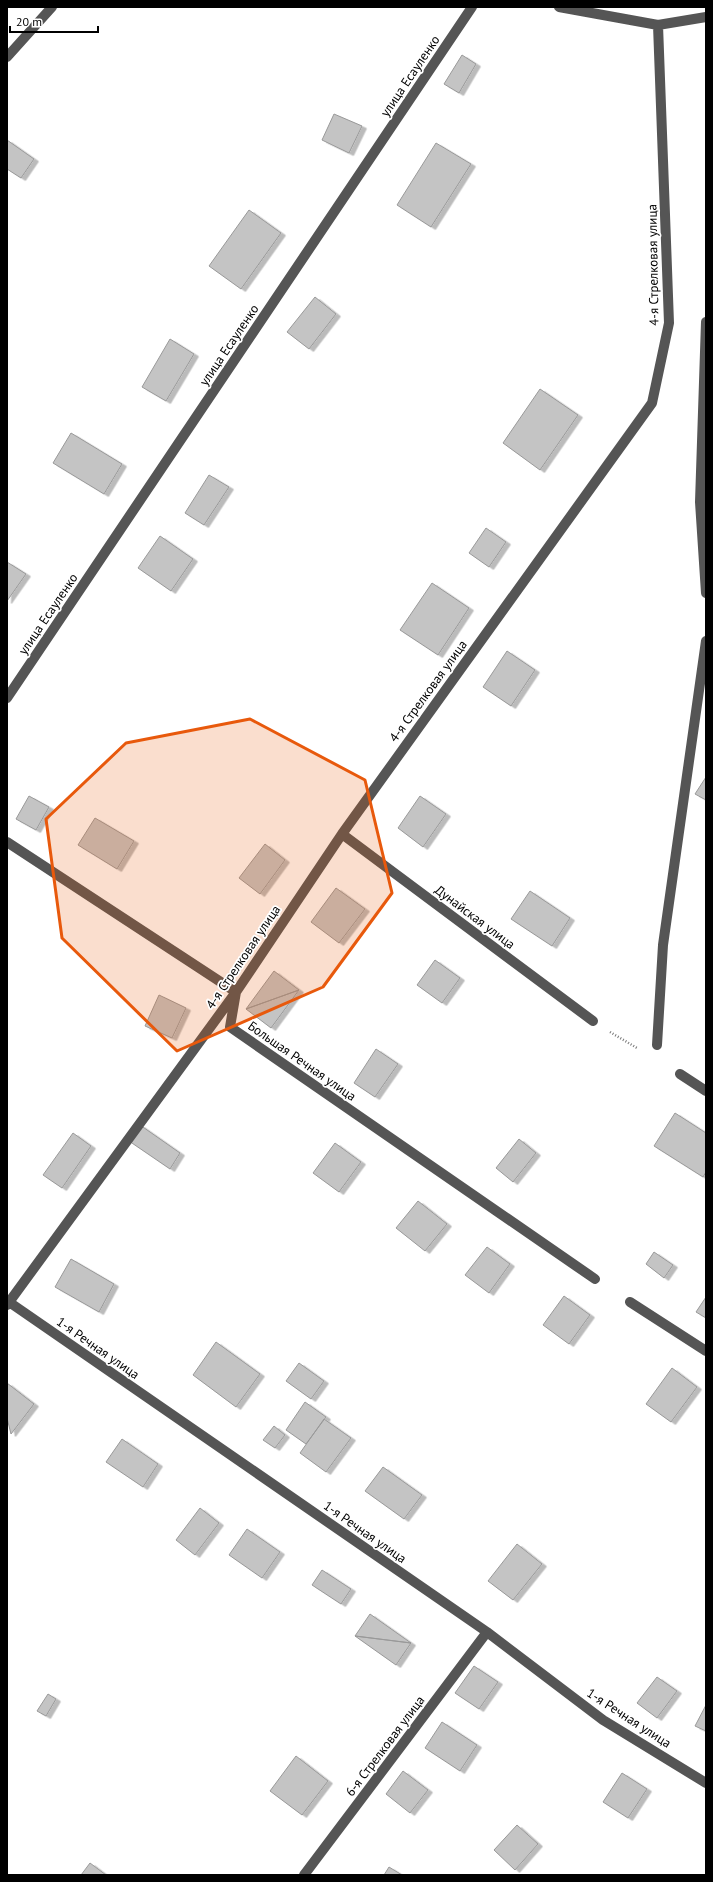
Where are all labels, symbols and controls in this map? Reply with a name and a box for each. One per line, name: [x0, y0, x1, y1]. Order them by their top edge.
scale bar: [10, 8, 98, 34]
text: 20 m: [16, 14, 42, 29]
street label: улица Есауленко: [376, 32, 444, 120]
street label: 4-я Стрелковая улица: [643, 204, 663, 326]
street label: улица Есауленко: [195, 301, 263, 389]
street label: улица Есауленко: [14, 570, 82, 658]
street label: 4-я Стрелковая улица: [385, 637, 471, 745]
street label: Дунайская улица: [431, 881, 519, 953]
street label: 4-я Стрелковая улица: [202, 902, 284, 1012]
street label: Большая Речная улица: [245, 1017, 359, 1105]
street label: 1-я Речная улица: [53, 1313, 143, 1383]
street label: 1-я Речная улица: [320, 1497, 410, 1567]
street label: 1-я Речная улица: [584, 1684, 674, 1752]
street label: 6-я Стрелковая улица: [342, 1692, 428, 1800]

